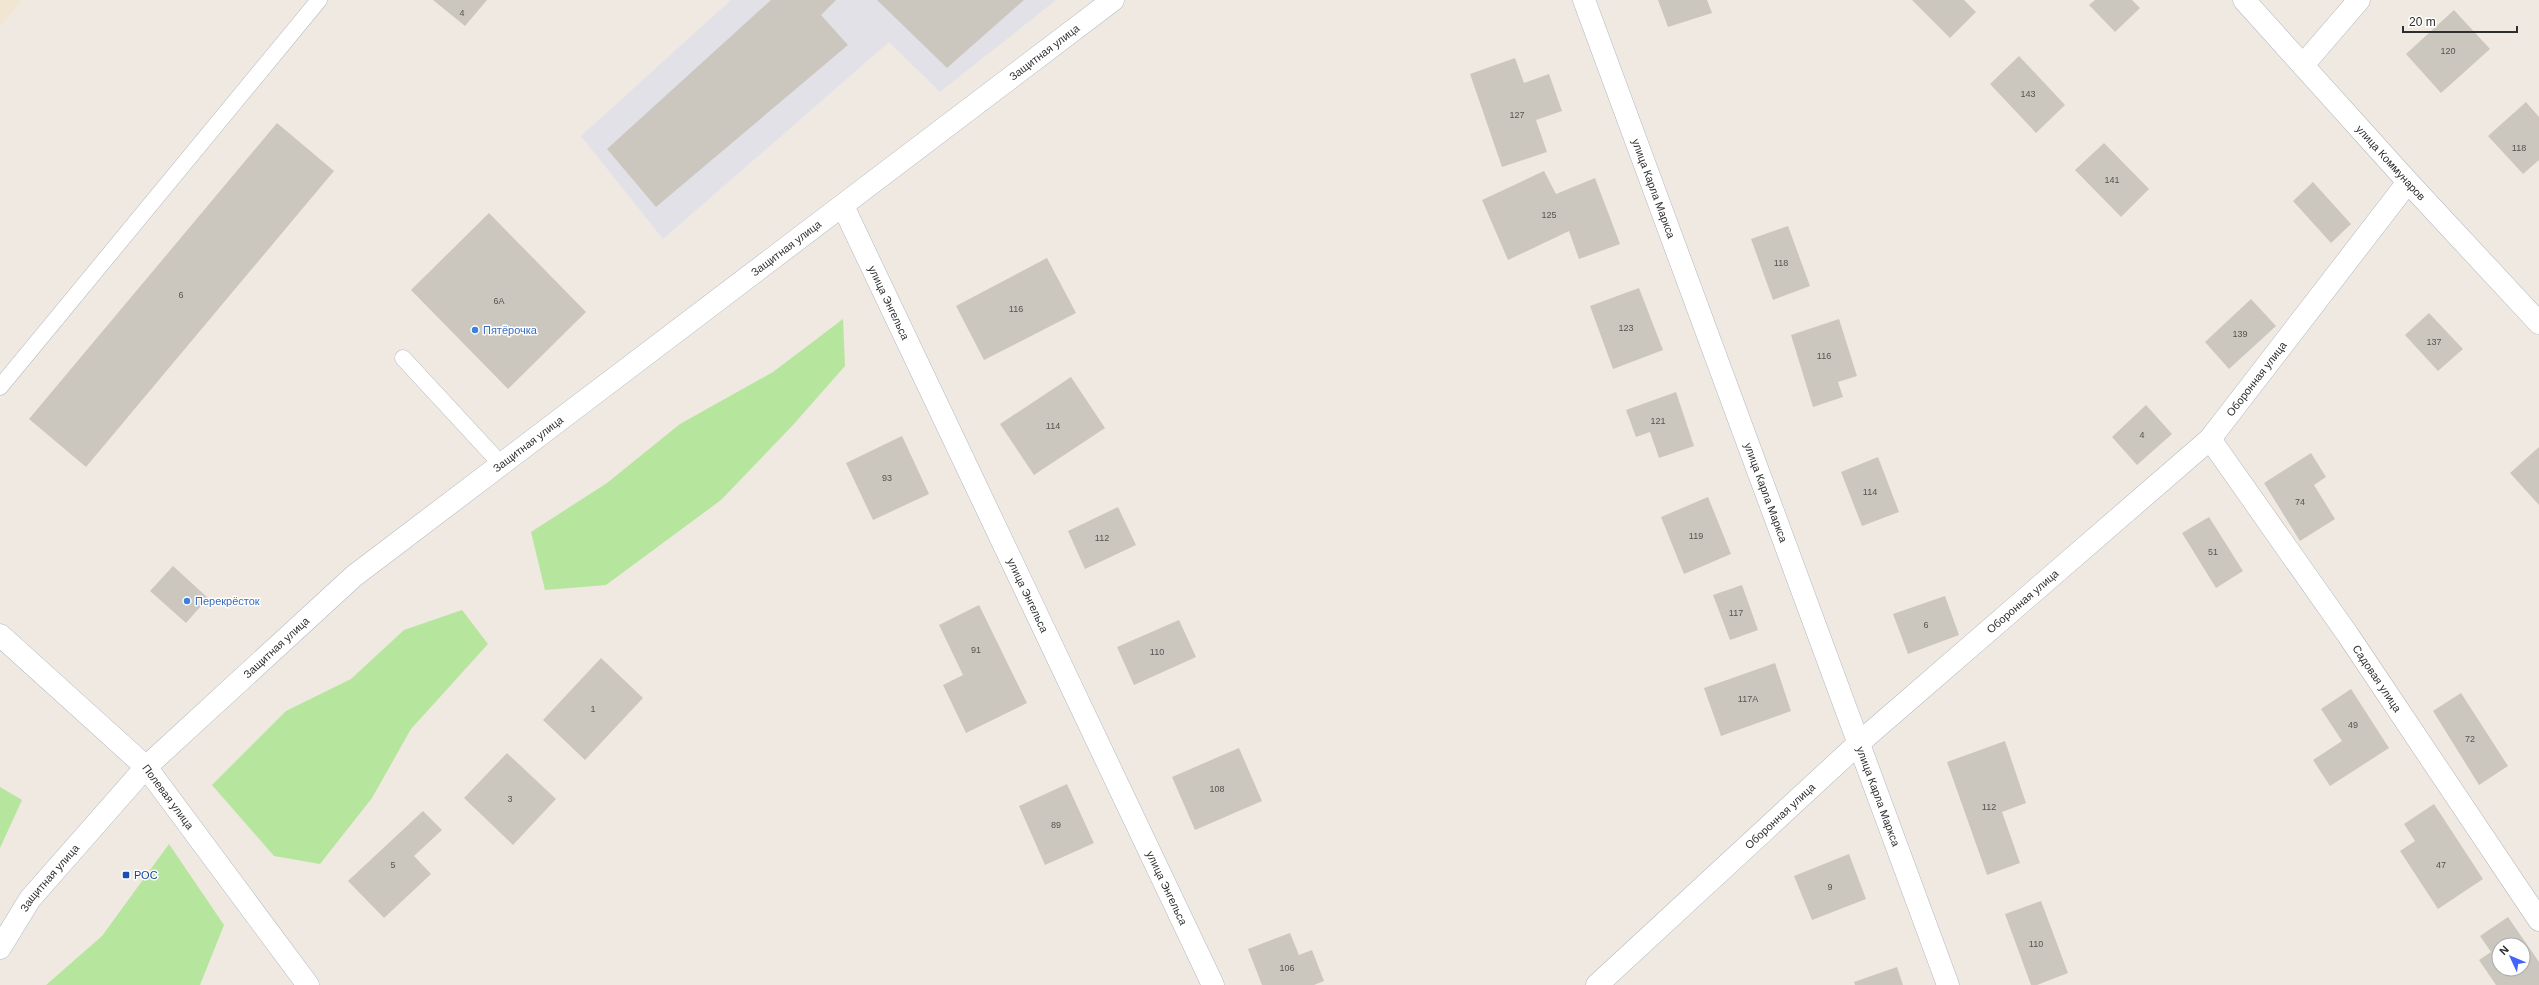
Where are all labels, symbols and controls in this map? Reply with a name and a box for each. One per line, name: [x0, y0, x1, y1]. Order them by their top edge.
house number: 4: [459, 8, 465, 18]
scale bar: [2403, 8, 2517, 34]
text: 20 m: [2409, 15, 2436, 29]
street label: Защитная улица: [1007, 21, 1082, 83]
house number: 120: [2440, 46, 2456, 56]
house number: 143: [2020, 89, 2036, 99]
house number: 127: [1509, 110, 1525, 120]
street label: улица Коммунаров: [2354, 123, 2428, 203]
street label: улица Карла Маркса: [1630, 137, 1678, 241]
house number: 118: [2512, 143, 2526, 153]
house number: 141: [2104, 175, 2120, 185]
house number: 125: [1541, 210, 1557, 220]
street label: Защитная улица: [749, 217, 824, 278]
house number: 118: [1774, 258, 1788, 268]
street label: улица Энгельса: [866, 264, 912, 342]
house number: 6: [178, 290, 184, 300]
house number: 6А: [493, 296, 505, 306]
house number: 116: [1009, 304, 1023, 314]
house number: 123: [1618, 323, 1634, 333]
place label: Пятёрочка: [483, 324, 538, 336]
marker: Пятёрочка: [470, 325, 480, 335]
house number: 139: [2232, 329, 2248, 339]
house number: 137: [2426, 337, 2442, 347]
street label: Оборонная улица: [2224, 338, 2289, 418]
house number: 116: [1817, 351, 1831, 361]
street label: Защитная улица: [491, 413, 566, 474]
house number: 121: [1650, 416, 1666, 426]
house number: 114: [1046, 421, 1060, 431]
house number: 4: [2139, 430, 2145, 440]
street label: улица Карла Маркса: [1742, 441, 1790, 545]
house number: 93: [882, 473, 892, 483]
house number: 114: [1863, 487, 1877, 497]
house number: 74: [2295, 497, 2305, 507]
house number: 119: [1689, 531, 1703, 541]
house number: 112: [1095, 533, 1109, 543]
house number: 51: [2208, 547, 2218, 557]
street label: улица Энгельса: [1005, 556, 1051, 635]
street label: Оборонная улица: [1984, 566, 2061, 636]
place label: Перекрёсток: [195, 595, 260, 607]
marker: Перекрёсток: [182, 596, 192, 606]
house number: 117: [1729, 608, 1743, 618]
street label: Защитная улица: [241, 614, 312, 680]
house number: 6: [1923, 620, 1929, 630]
street label: Садовая улица: [2350, 643, 2404, 715]
house number: 91: [971, 645, 981, 655]
house number: 110: [1150, 647, 1164, 657]
house number: 117А: [1738, 694, 1758, 704]
house number: 1: [590, 704, 596, 714]
house number: 49: [2348, 720, 2358, 730]
house number: 72: [2465, 734, 2475, 744]
street label: улица Карла Маркса: [1854, 745, 1902, 849]
street label: Полевая улица: [140, 762, 197, 832]
street label: Оборонная улица: [1742, 780, 1818, 851]
house number: 108: [1209, 784, 1225, 794]
house number: 3: [507, 794, 513, 804]
house number: 112: [1982, 802, 1996, 812]
house number: 89: [1051, 820, 1061, 830]
street label: Защитная улица: [18, 841, 82, 914]
street label: улица Энгельса: [1144, 849, 1190, 928]
house number: 5: [390, 860, 396, 870]
house number: 47: [2436, 860, 2446, 870]
place label: РОС: [134, 869, 158, 881]
marker: РОС: [121, 870, 131, 880]
house number: 9: [1827, 882, 1833, 892]
north arrow: [2491, 937, 2531, 977]
house number: 110: [2029, 939, 2043, 949]
text: N: [2497, 943, 2511, 957]
house number: 106: [1279, 963, 1295, 973]

